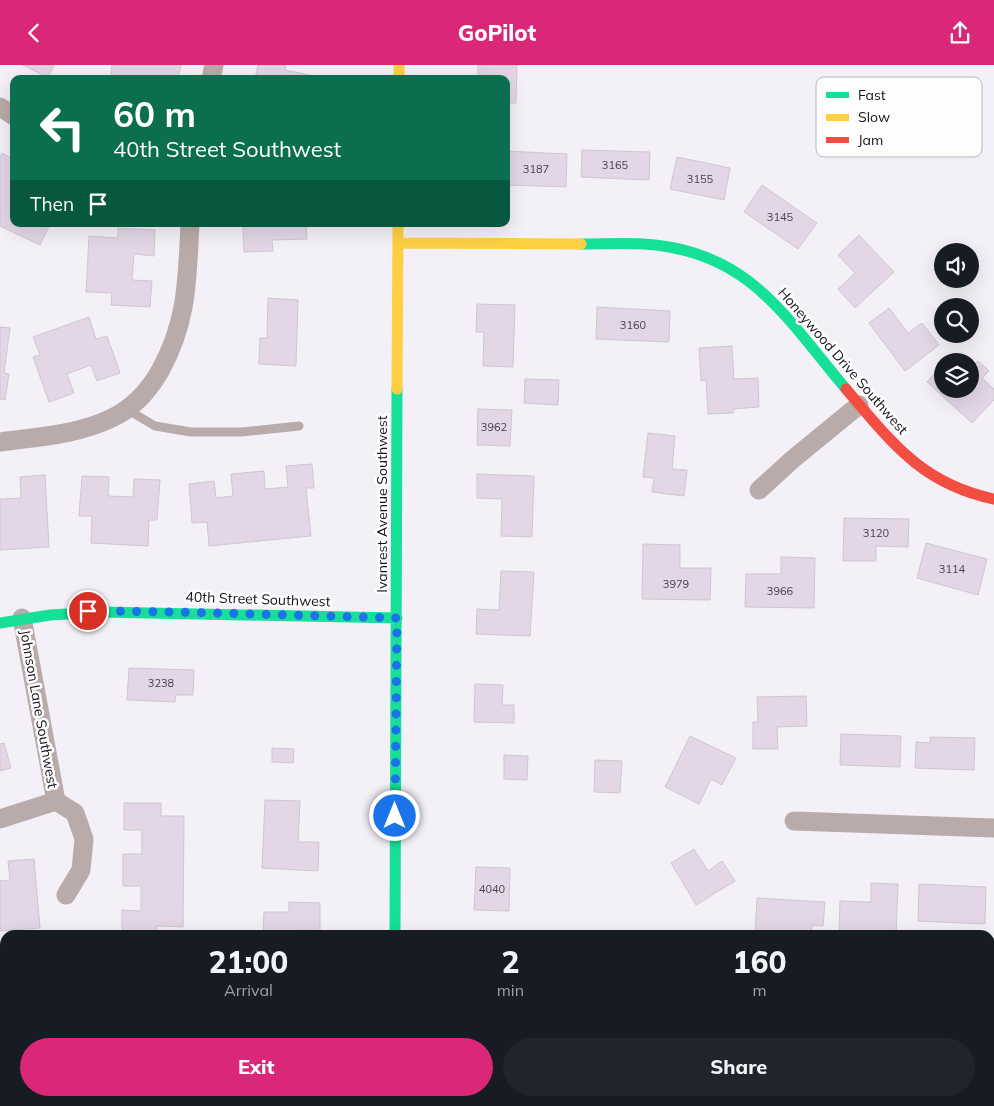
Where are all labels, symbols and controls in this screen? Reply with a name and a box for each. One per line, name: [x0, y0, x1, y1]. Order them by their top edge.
icon: back: [20, 19, 48, 47]
text: GoPilot: [458, 19, 536, 47]
icon: share: [946, 19, 974, 47]
legend: [816, 77, 982, 157]
text: Fast: [858, 86, 886, 104]
text: 60 m: [113, 92, 196, 136]
icon: left: [30, 95, 95, 160]
text: Slow: [858, 108, 890, 126]
text: Jam: [858, 131, 883, 149]
text: 40th Street Southwest: [113, 135, 341, 163]
house number: 3165: [602, 158, 629, 172]
house number: 3187: [523, 162, 549, 176]
house number: 3155: [687, 172, 714, 186]
icon: arrive: [84, 190, 112, 218]
text: Then: [30, 192, 74, 216]
house number: 3145: [767, 210, 794, 224]
map controls: [934, 243, 979, 398]
button: sound: [934, 243, 979, 288]
street label: Honeywood Drive Southwest: [774, 284, 912, 438]
button: search: [934, 298, 979, 343]
house number: 3160: [620, 318, 647, 332]
button: layers: [934, 353, 979, 398]
street label: Ivanrest Avenue Southwest: [373, 415, 391, 593]
house number: 3962: [481, 420, 508, 434]
house number: 3120: [863, 526, 890, 540]
house number: 3114: [939, 562, 966, 576]
house number: 3979: [663, 577, 689, 591]
house number: 3966: [767, 584, 794, 598]
street label: 40th Street Southwest: [185, 587, 331, 611]
pin: [67, 590, 109, 632]
icon: arrive: [74, 597, 102, 625]
street label: Johnson Lane Southwest: [16, 628, 62, 790]
house number: 3238: [148, 676, 175, 690]
position arrow: [368, 789, 420, 841]
house number: 4040: [479, 882, 506, 896]
text: 21:00: [208, 943, 288, 981]
text: 2: [501, 943, 519, 981]
text: 160: [733, 943, 787, 981]
text: Arrival: [224, 980, 273, 1000]
text: min: [497, 980, 524, 1000]
text: m: [752, 980, 767, 1000]
button: Exit: [20, 1038, 493, 1096]
button: Share: [503, 1038, 975, 1096]

